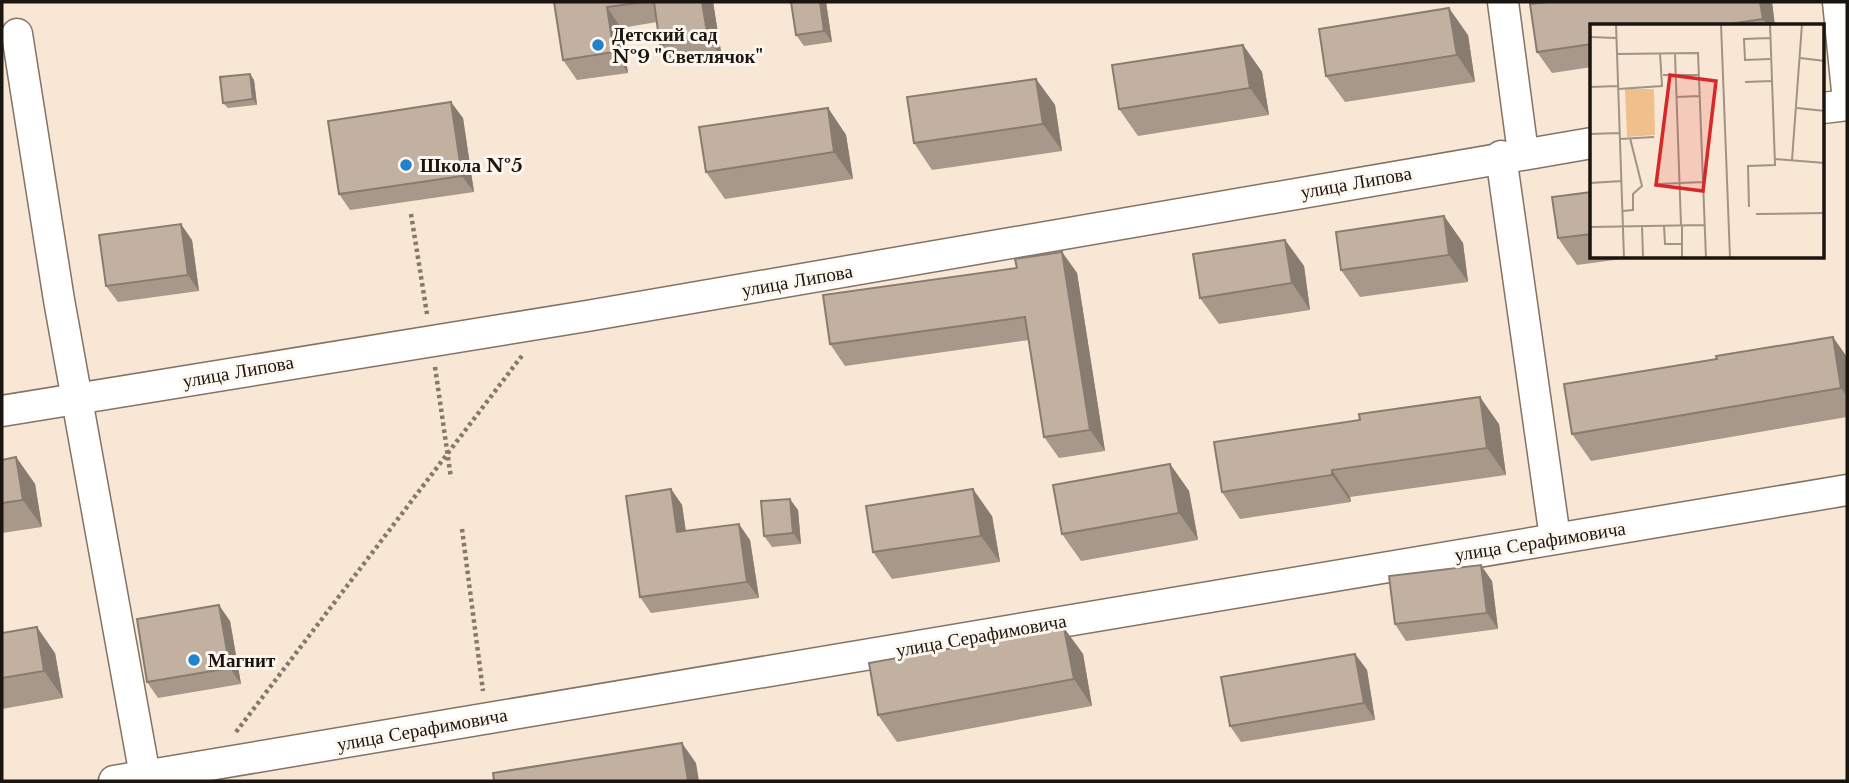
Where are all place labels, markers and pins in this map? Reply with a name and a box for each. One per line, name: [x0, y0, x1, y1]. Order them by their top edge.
place label: Детский сад №9 "Светлячок": [612, 23, 763, 68]
marker: Детский сад №9 "Светлячок": [590, 37, 606, 53]
place label: Школа №5: [420, 154, 522, 177]
marker: Школа №5: [398, 157, 414, 173]
place label: Магнит: [208, 649, 276, 672]
marker: Магнит: [186, 652, 202, 668]

